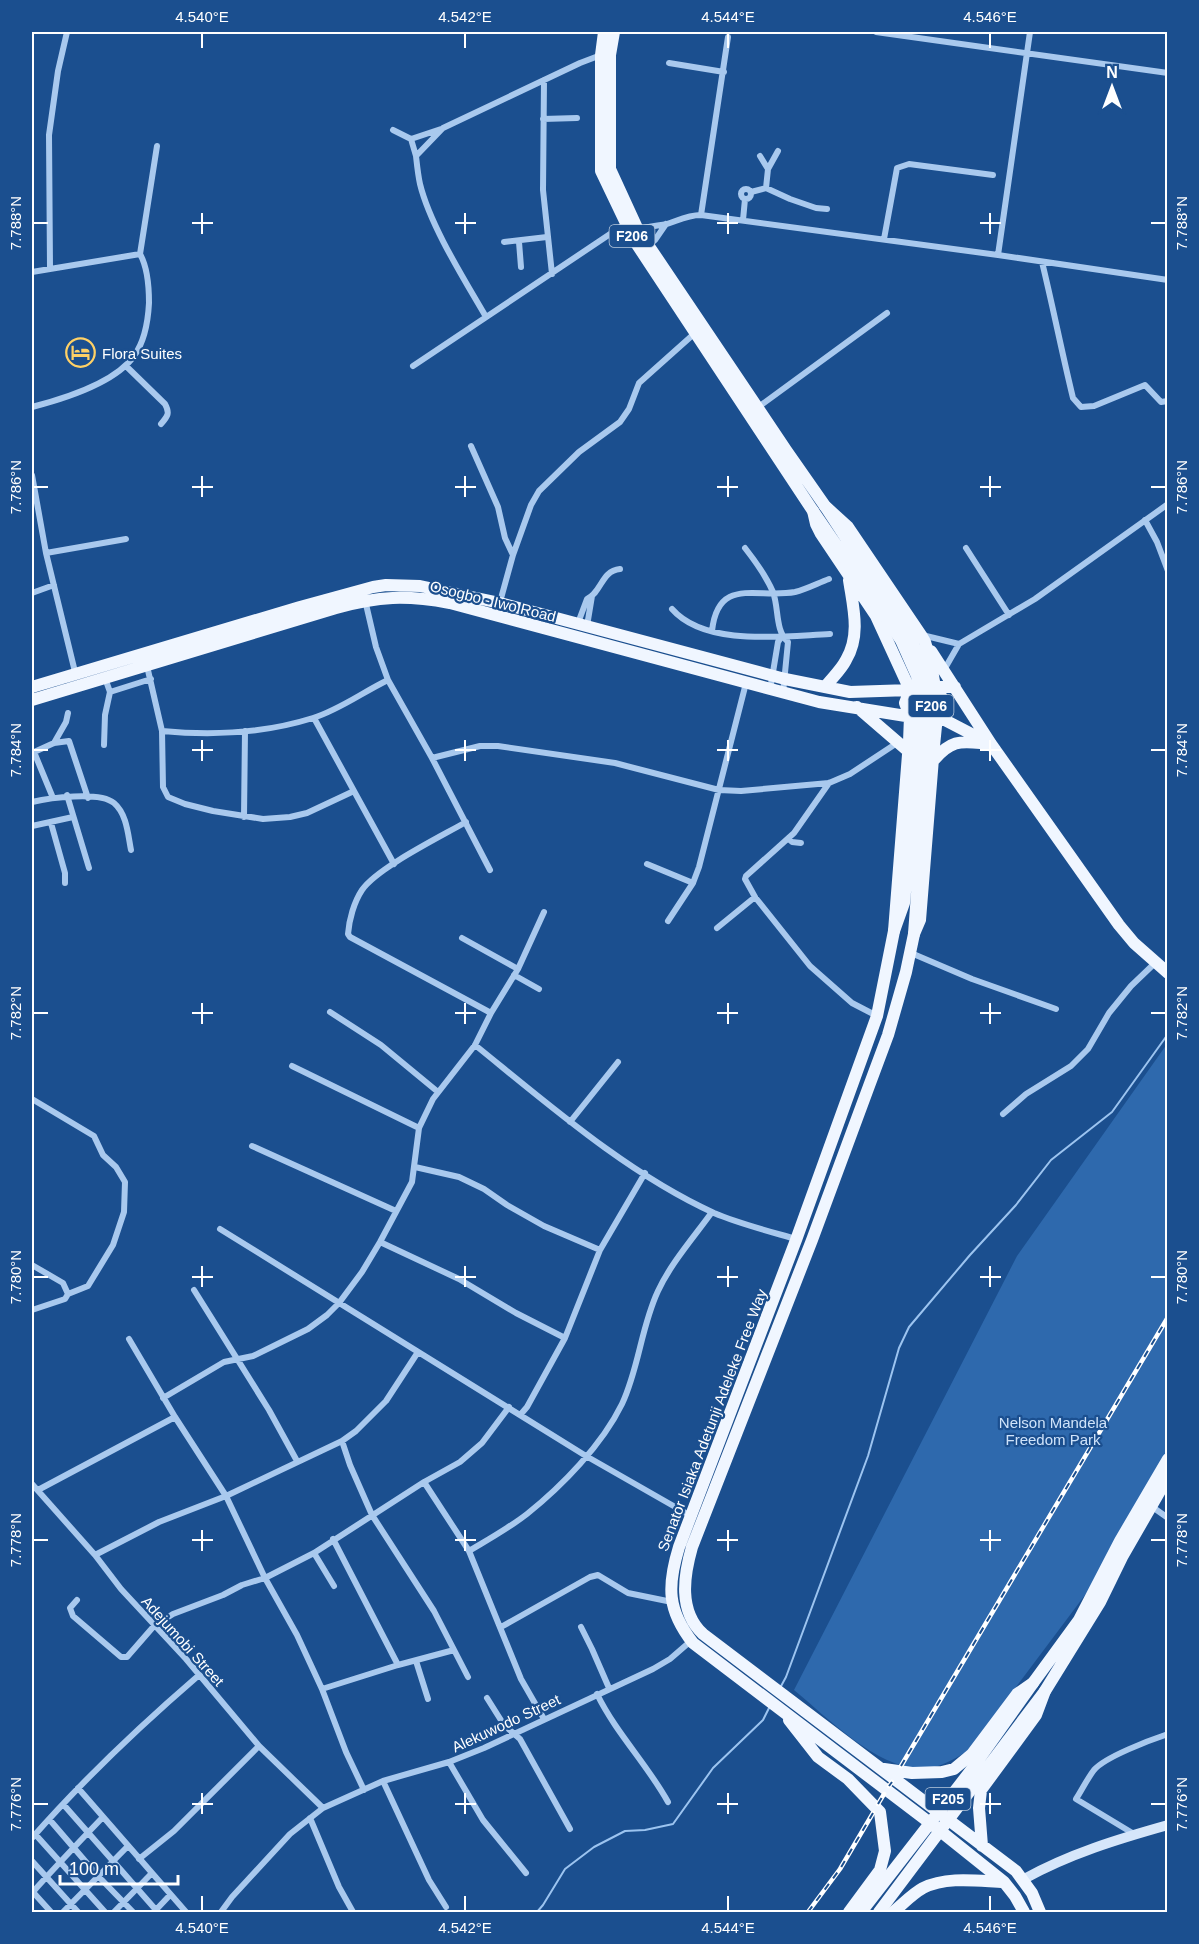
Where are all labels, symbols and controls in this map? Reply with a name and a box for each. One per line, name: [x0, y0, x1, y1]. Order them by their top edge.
text: 4.540°E: [175, 8, 229, 25]
text: 4.542°E: [438, 8, 492, 25]
text: 4.544°E: [701, 8, 755, 25]
text: 4.546°E: [963, 8, 1017, 25]
north arrow: [1082, 57, 1142, 117]
text: N: [1106, 64, 1118, 81]
text: 7.788°N: [7, 196, 24, 250]
text: 7.788°N: [1173, 196, 1190, 250]
road number: F206: [610, 225, 654, 247]
hotel icon: Flora Suites: [65, 337, 97, 369]
place label: Flora Suites: [102, 345, 182, 362]
text: 7.786°N: [7, 460, 24, 514]
text: 7.786°N: [1173, 460, 1190, 514]
street label: Osogbo - Iwo Road: [428, 577, 558, 625]
road number: F206: [908, 695, 954, 717]
text: 7.784°N: [7, 723, 24, 777]
text: 7.784°N: [1173, 723, 1190, 777]
text: 7.782°N: [7, 986, 24, 1040]
text: 7.782°N: [1173, 986, 1190, 1040]
text: 7.780°N: [7, 1250, 24, 1304]
text: 7.780°N: [1173, 1250, 1190, 1304]
street label: Senator Isiaka Adetunji Adeleke Free Way: [654, 1286, 770, 1554]
park label: Nelson Mandela Freedom Park: [999, 1414, 1108, 1448]
text: 7.778°N: [7, 1513, 24, 1567]
text: 7.778°N: [1173, 1513, 1190, 1567]
street label: Adejumobi Street: [138, 1593, 228, 1690]
street label: Alekuwodo Street: [449, 1690, 564, 1756]
text: 7.776°N: [7, 1777, 24, 1831]
text: 7.776°N: [1173, 1777, 1190, 1831]
road number: F205: [926, 1788, 970, 1810]
scale bar: [60, 1848, 178, 1886]
text: 100 m: [69, 1859, 119, 1879]
text: 4.540°E: [175, 1919, 229, 1936]
text: 4.542°E: [438, 1919, 492, 1936]
text: 4.544°E: [701, 1919, 755, 1936]
text: 4.546°E: [963, 1919, 1017, 1936]

